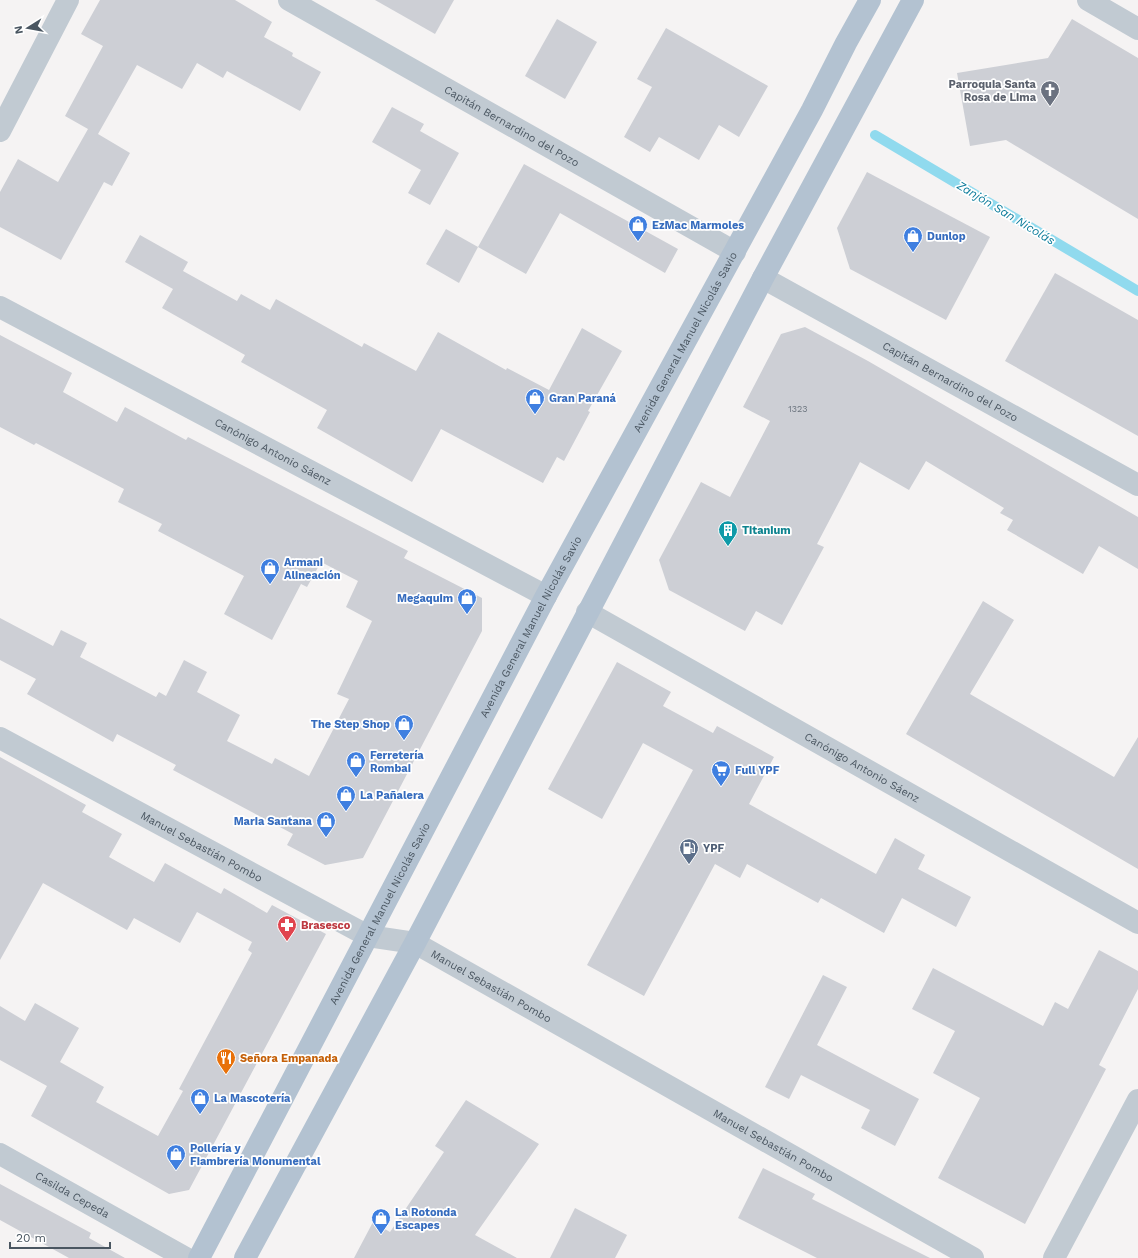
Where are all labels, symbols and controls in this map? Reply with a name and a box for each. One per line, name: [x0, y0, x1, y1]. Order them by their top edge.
north arrow: [8, 8, 48, 48]
text: N: [12, 25, 26, 35]
place label: Parroquia Santa Rosa de Lima: [949, 78, 1037, 104]
church icon: Parroquia Santa Rosa de Lima: [1039, 79, 1061, 107]
street label: Capitán Bernardino del Pozo: [442, 83, 582, 169]
water label: Zanjón San Nicolás: [954, 178, 1057, 248]
shop icon: EzMac Marmoles: [627, 214, 649, 242]
place label: EzMac Marmoles: [652, 219, 744, 232]
shop icon: Dunlop: [902, 225, 924, 253]
place label: Dunlop: [927, 230, 966, 243]
street label: Avenida General Manuel Nicolás Savio: [630, 249, 740, 434]
street label: Capitán Bernardino del Pozo: [880, 339, 1020, 424]
shop icon: Gran Paraná: [524, 387, 546, 415]
place label: Gran Paraná: [549, 392, 617, 405]
house number: 1323: [788, 404, 808, 414]
street label: Canónigo Antonio Sáenz: [212, 415, 334, 488]
building icon: Titanium: [717, 519, 739, 547]
place label: Titanium: [742, 524, 791, 537]
street label: Avenida General Manuel Nicolás Savio: [477, 534, 584, 720]
place label: Armani Alineación: [284, 556, 341, 582]
shop icon: Armani Alineación: [259, 557, 281, 585]
shop icon: Megaquim: [456, 587, 478, 615]
place label: Megaquim: [397, 592, 453, 605]
shop icon: The Step Shop: [393, 713, 415, 741]
place label: The Step Shop: [311, 718, 390, 731]
street label: Canónigo Antonio Sáenz: [802, 730, 922, 805]
place label: Ferretería Rombai: [370, 749, 424, 775]
shop icon: Ferretería Rombai: [345, 750, 367, 778]
supermarket icon: Full YPF: [710, 759, 732, 787]
place label: Full YPF: [735, 764, 780, 777]
shop icon: La Pañalera: [335, 784, 357, 812]
place label: La Pañalera: [360, 789, 425, 802]
street label: Manuel Sebastián Pombo: [139, 809, 265, 885]
shop icon: Maria Santana: [315, 810, 337, 838]
place label: Maria Santana: [234, 815, 313, 828]
street label: Avenida General Manuel Nicolás Savio: [327, 820, 433, 1007]
fuel station icon: YPF: [678, 837, 700, 865]
place label: YPF: [703, 842, 724, 855]
pharmacy icon: Brasesco: [276, 914, 298, 942]
place label: Brasesco: [301, 919, 351, 932]
street label: Manuel Sebastián Pombo: [429, 947, 554, 1025]
restaurant icon: Señora Empanada: [215, 1047, 237, 1075]
place label: Señora Empanada: [240, 1052, 339, 1065]
shop icon: La Mascotería: [189, 1087, 211, 1115]
place label: La Mascotería: [214, 1092, 291, 1105]
street label: Manuel Sebastián Pombo: [711, 1106, 836, 1184]
place label: Pollería y Fiambrería Monumental: [190, 1142, 321, 1168]
shop icon: Pollería y Fiambrería Monumental: [165, 1143, 187, 1171]
street label: Casilda Cepeda: [33, 1169, 112, 1220]
place label: La Rotonda Escapes: [395, 1206, 457, 1232]
shop icon: La Rotonda Escapes: [370, 1207, 392, 1235]
scale bar: [10, 1224, 110, 1250]
text: 20 m: [16, 1231, 46, 1245]

